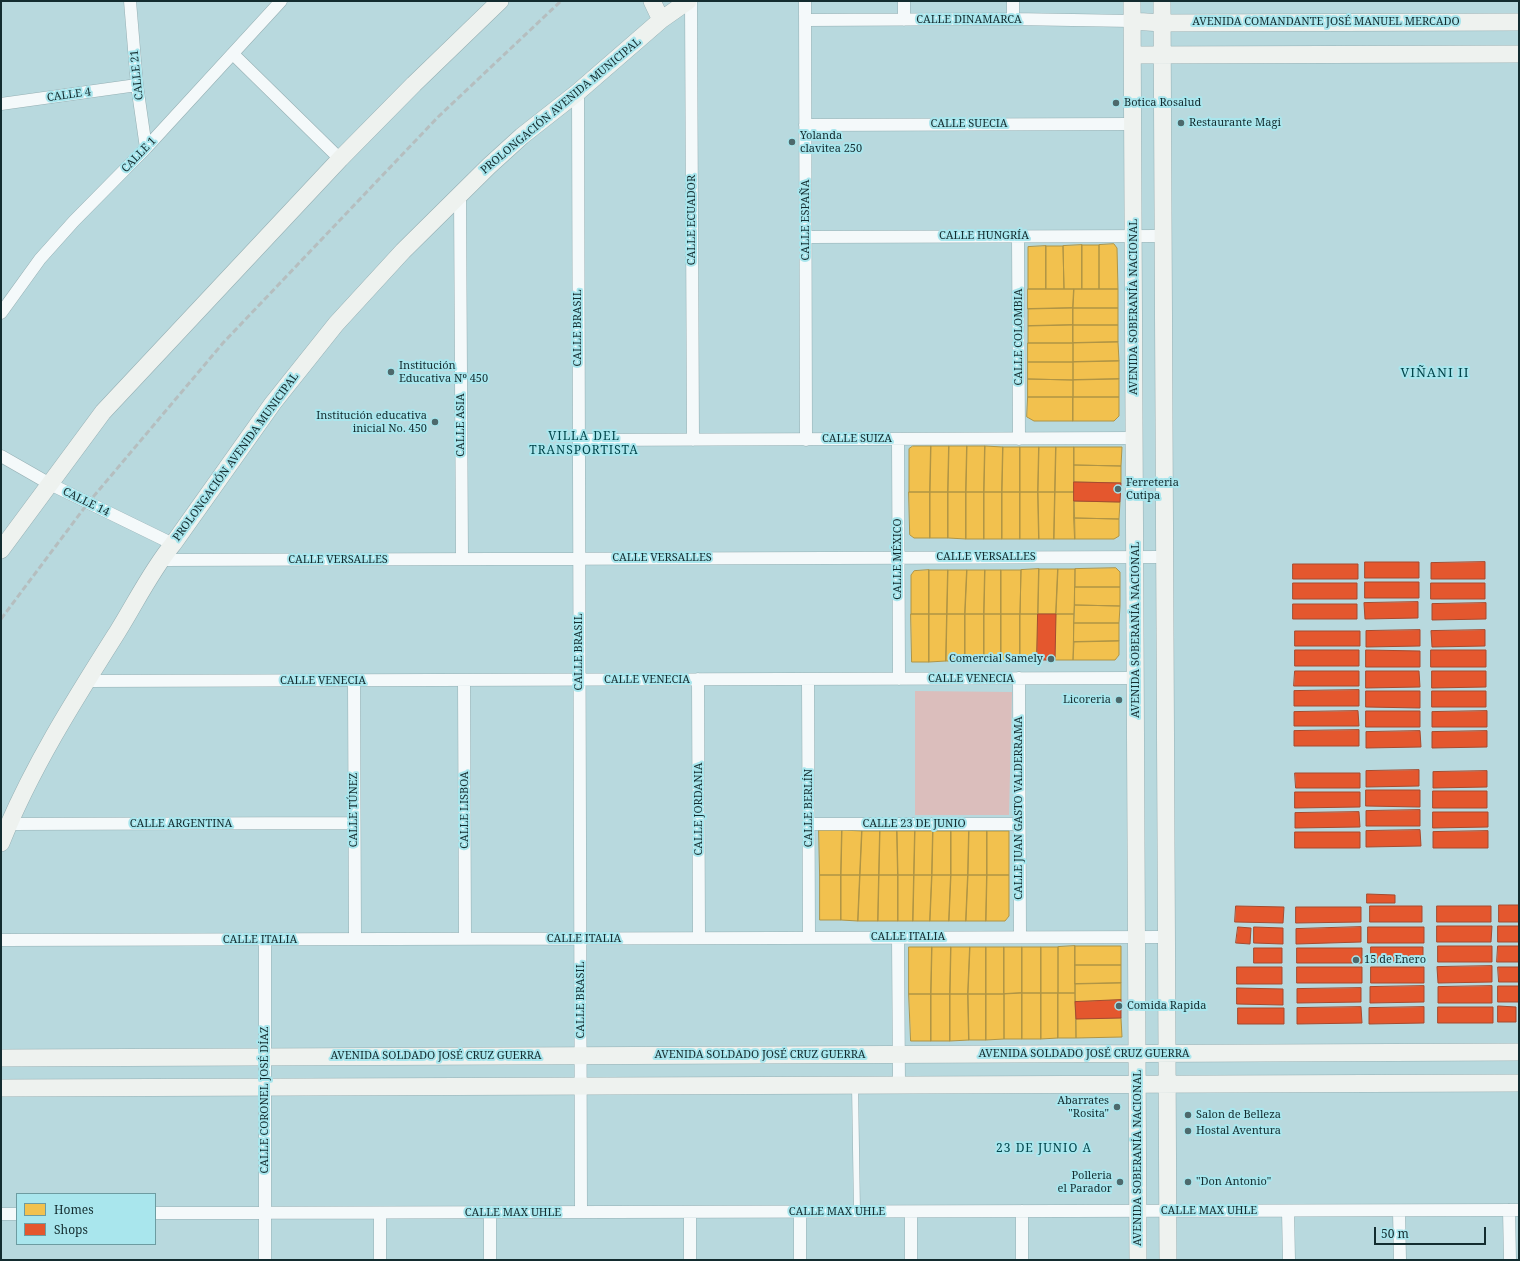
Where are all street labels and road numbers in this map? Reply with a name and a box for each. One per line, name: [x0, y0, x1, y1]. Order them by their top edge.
street label: CALLE DINAMARCA: [916, 13, 1022, 27]
street label: AVENIDA COMANDANTE JOSÉ MANUEL MERCADO: [1192, 15, 1460, 29]
street label: PROLONGACIÓN AVENIDA MUNICIPAL: [478, 35, 644, 177]
street label: CALLE 21: [128, 49, 146, 101]
street label: CALLE 4: [46, 85, 92, 105]
street label: CALLE SUECIA: [930, 117, 1008, 131]
street label: CALLE 1: [119, 135, 159, 175]
street label: CALLE ECUADOR: [685, 175, 699, 265]
street label: CALLE ESPAÑA: [799, 180, 813, 260]
street label: AVENIDA SOBERANÍA NACIONAL: [1127, 219, 1141, 395]
street label: CALLE HUNGRÍA: [939, 229, 1029, 243]
street label: CALLE COLOMBIA: [1012, 288, 1026, 386]
street label: CALLE BRASIL: [571, 290, 585, 366]
street label: PROLONGACIÓN AVENIDA MUNICIPAL: [170, 370, 302, 544]
street label: CALLE ASIA: [454, 393, 468, 457]
street label: CALLE SUIZA: [822, 432, 892, 446]
street label: CALLE 14: [61, 485, 111, 519]
street label: CALLE MÉXICO: [891, 518, 905, 600]
street label: AVENIDA SOBERANÍA NACIONAL: [1129, 542, 1143, 718]
street label: CALLE VERSALLES: [936, 550, 1036, 564]
street label: CALLE VERSALLES: [612, 551, 712, 565]
street label: CALLE VERSALLES: [288, 553, 388, 567]
street label: CALLE BRASIL: [572, 614, 586, 690]
street label: CALLE VENECIA: [928, 672, 1014, 686]
street label: CALLE VENECIA: [604, 673, 690, 687]
street label: CALLE VENECIA: [280, 674, 366, 688]
street label: CALLE JUAN GASTO VALDERRAMA: [1012, 716, 1026, 900]
street label: CALLE JORDANIA: [692, 763, 706, 855]
street label: CALLE BERLÍN: [802, 769, 816, 847]
street label: CALLE LISBOA: [458, 771, 472, 849]
street label: CALLE TÚNEZ: [347, 773, 361, 847]
street label: CALLE ARGENTINA: [130, 817, 232, 831]
street label: CALLE 23 DE JUNIO: [862, 817, 966, 831]
street label: CALLE ITALIA: [871, 930, 945, 944]
street label: CALLE ITALIA: [547, 932, 621, 946]
street label: CALLE ITALIA: [223, 933, 297, 947]
street label: CALLE BRASIL: [574, 962, 588, 1038]
street label: CALLE CORONEL JOSÉ DÍAZ: [258, 1026, 272, 1174]
street label: AVENIDA SOLDADO JOSÉ CRUZ GUERRA: [978, 1047, 1190, 1061]
street label: AVENIDA SOLDADO JOSÉ CRUZ GUERRA: [654, 1048, 866, 1062]
street label: AVENIDA SOLDADO JOSÉ CRUZ GUERRA: [330, 1049, 542, 1063]
street label: AVENIDA SOBERANÍA NACIONAL: [1131, 1070, 1145, 1246]
street label: CALLE MAX UHLE: [1161, 1204, 1257, 1218]
street label: CALLE MAX UHLE: [789, 1205, 885, 1219]
street label: CALLE MAX UHLE: [465, 1206, 561, 1220]

